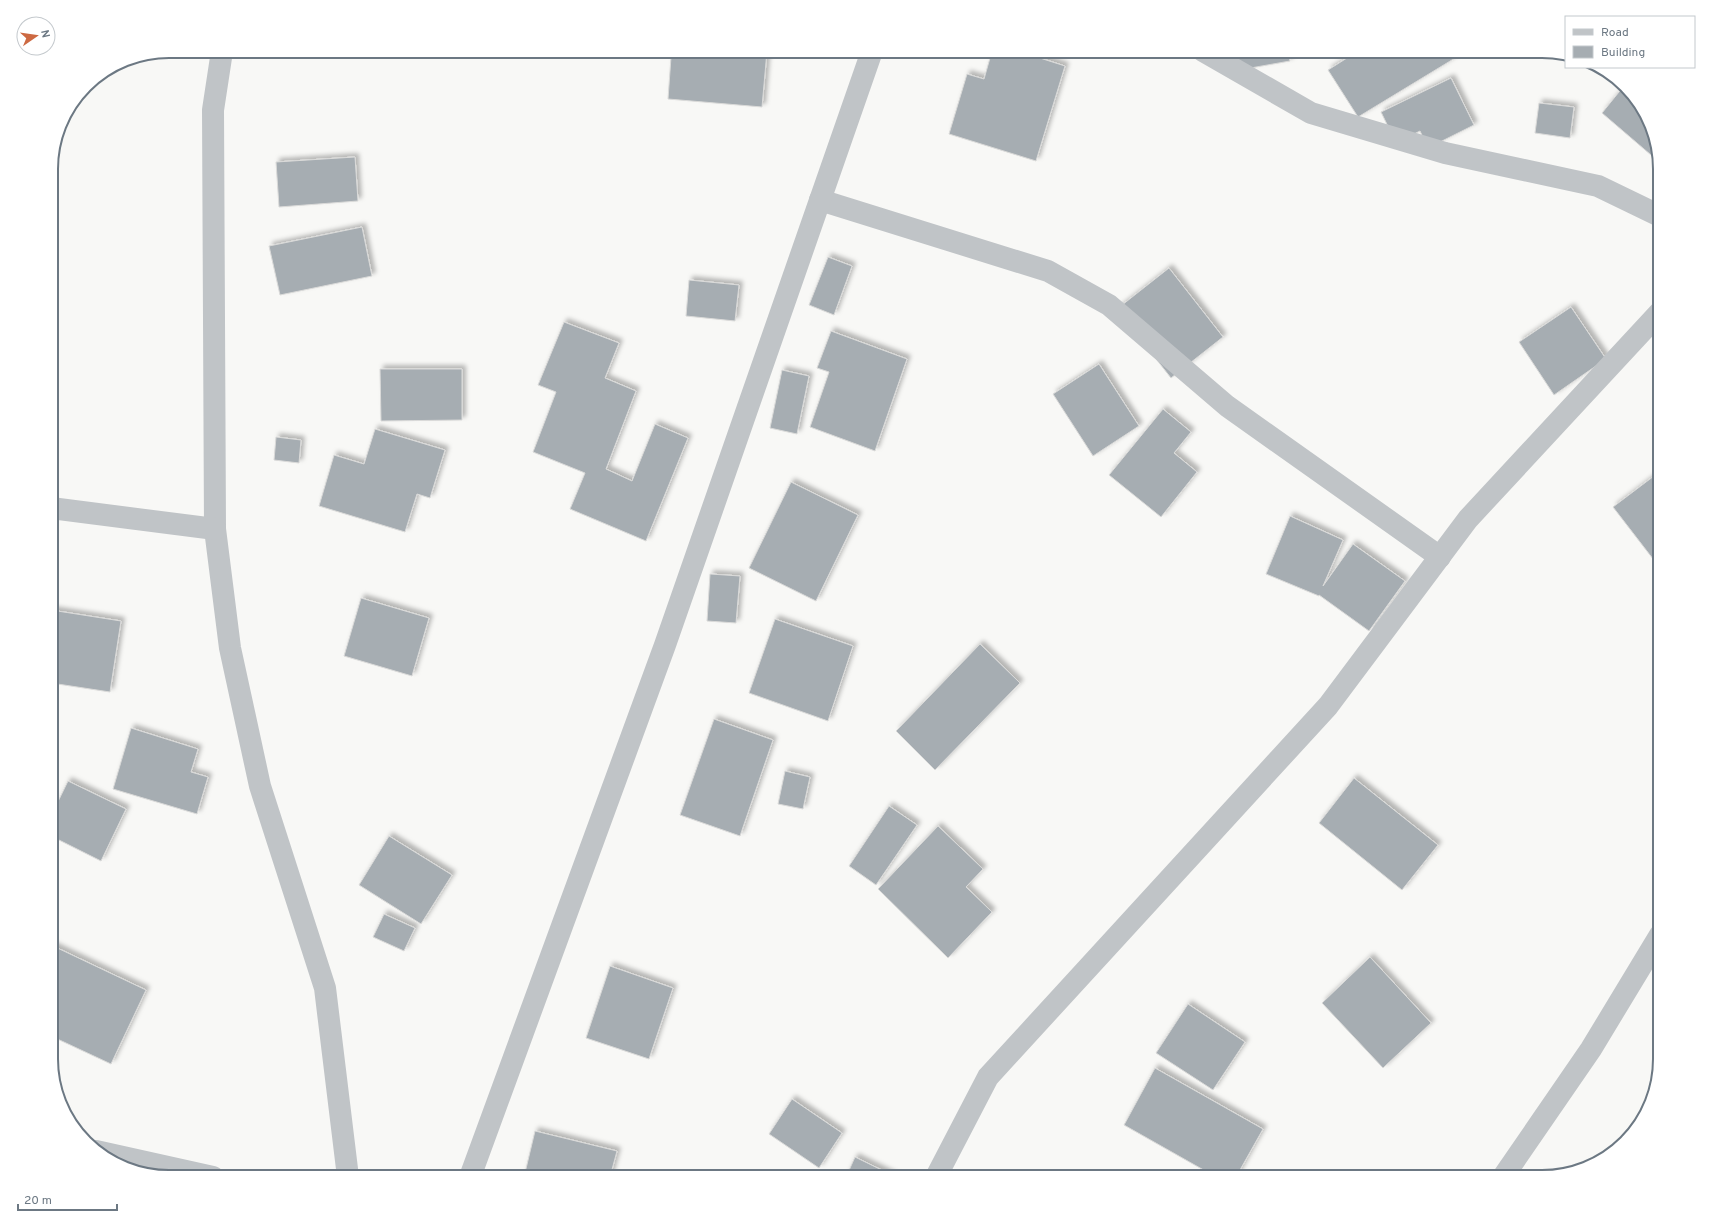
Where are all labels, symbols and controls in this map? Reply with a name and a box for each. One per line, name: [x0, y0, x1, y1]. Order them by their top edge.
north arrow: [16, 16, 56, 56]
legend: [1565, 16, 1695, 68]
text: Road: [1601, 25, 1629, 41]
text: N: [37, 29, 52, 39]
text: Building: [1601, 45, 1645, 61]
scale bar: [18, 1186, 117, 1212]
text: 20 m: [24, 1193, 52, 1209]

